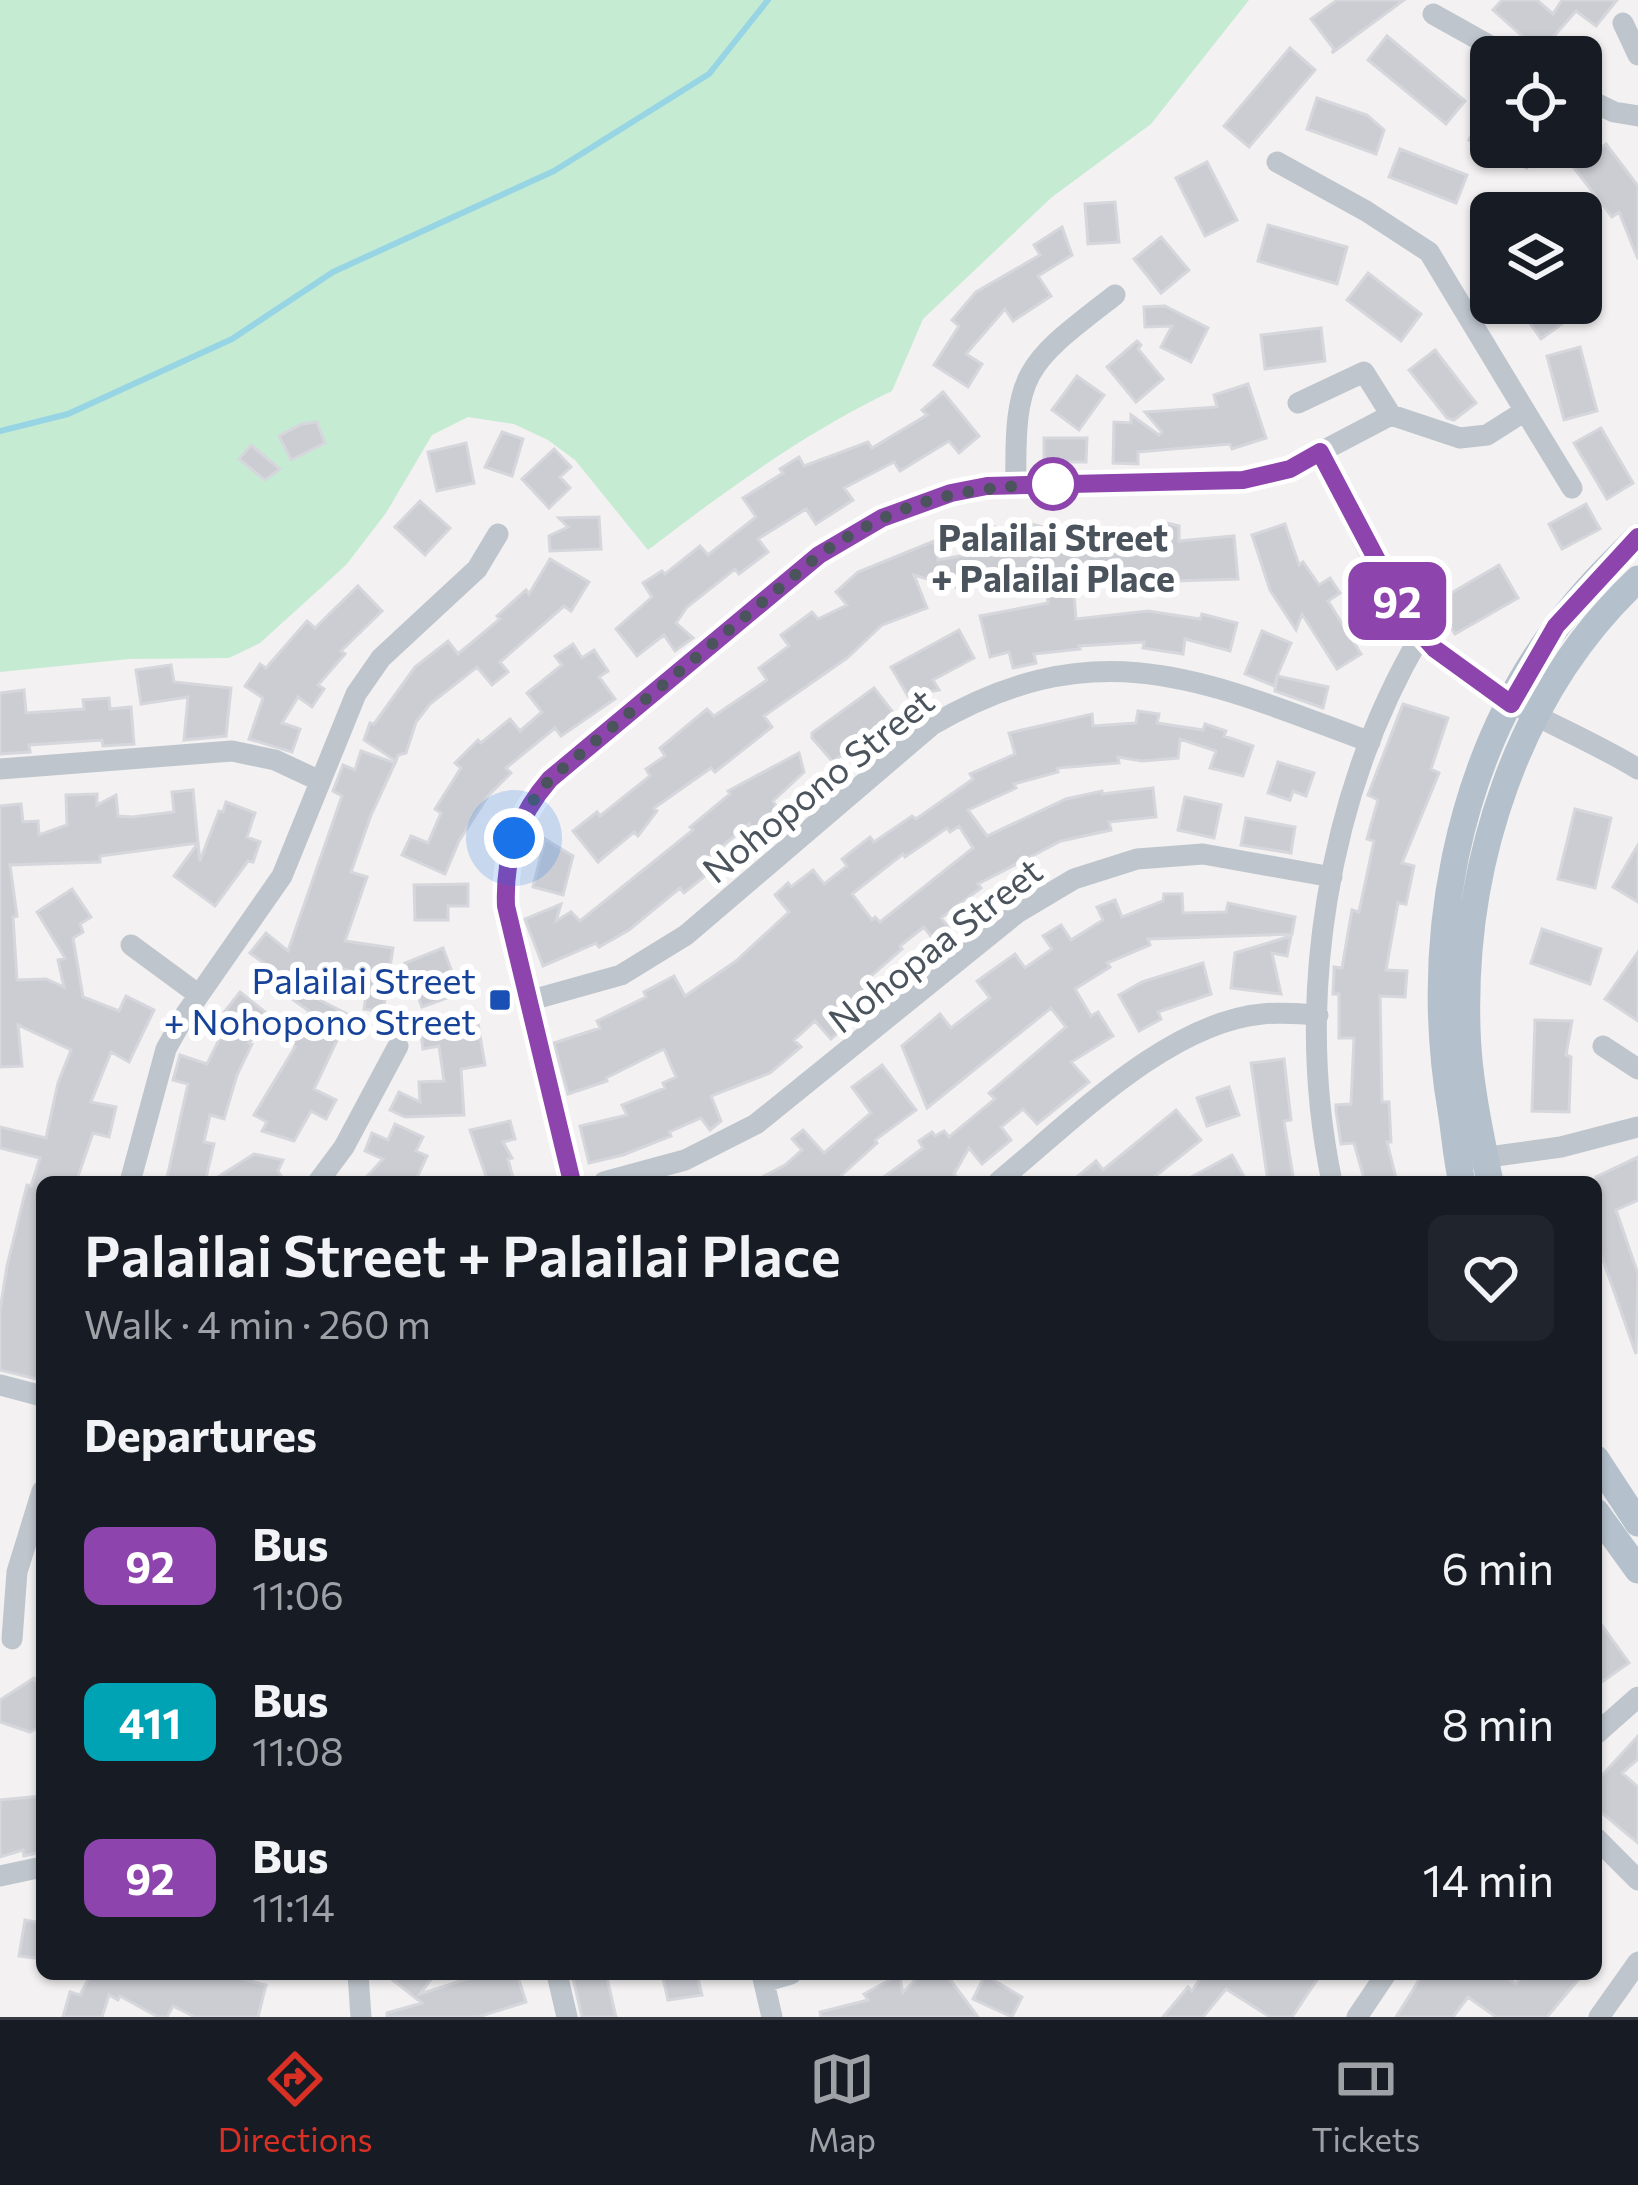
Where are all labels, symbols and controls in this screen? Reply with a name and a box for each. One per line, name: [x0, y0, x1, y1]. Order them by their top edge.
map controls: [1470, 36, 1602, 324]
button: locate: [1470, 36, 1602, 168]
button: layers: [1470, 192, 1602, 324]
marker: Palailai Street + Palailai Place: [1028, 459, 1078, 509]
place label: Palailai Street + Palailai Place: [931, 514, 1175, 599]
line badge: 92: [1343, 562, 1451, 640]
text: 92: [1372, 575, 1422, 627]
street label: Nohopono Street: [693, 677, 941, 891]
your location: [484, 808, 544, 868]
street label: Nohopaa Street: [819, 847, 1049, 1041]
place label: Palailai Street + Nohopono Street: [164, 957, 476, 1042]
marker: Palailai Street + Nohopono Street: [487, 987, 513, 1013]
button: heart: [1428, 1215, 1554, 1341]
text: Palailai Street + Palailai Place: [84, 1219, 841, 1289]
text: Walk · 4 min · 260 m: [84, 1299, 431, 1347]
text: Departures: [84, 1406, 317, 1461]
text: Bus: [252, 1515, 328, 1570]
text: 6 min: [1441, 1539, 1554, 1594]
text: 92: [125, 1540, 175, 1592]
text: 11:06: [252, 1570, 344, 1618]
text: Bus: [252, 1671, 328, 1726]
text: 8 min: [1441, 1695, 1554, 1750]
text: 411: [119, 1696, 181, 1748]
text: 11:08: [252, 1726, 344, 1774]
text: Bus: [252, 1827, 328, 1882]
text: 14 min: [1423, 1851, 1554, 1906]
text: 92: [125, 1852, 175, 1904]
text: 11:14: [252, 1882, 335, 1930]
tab: Directions: [218, 2046, 373, 2159]
tab: Map: [808, 2046, 876, 2159]
tab: Tickets: [1311, 2046, 1420, 2159]

